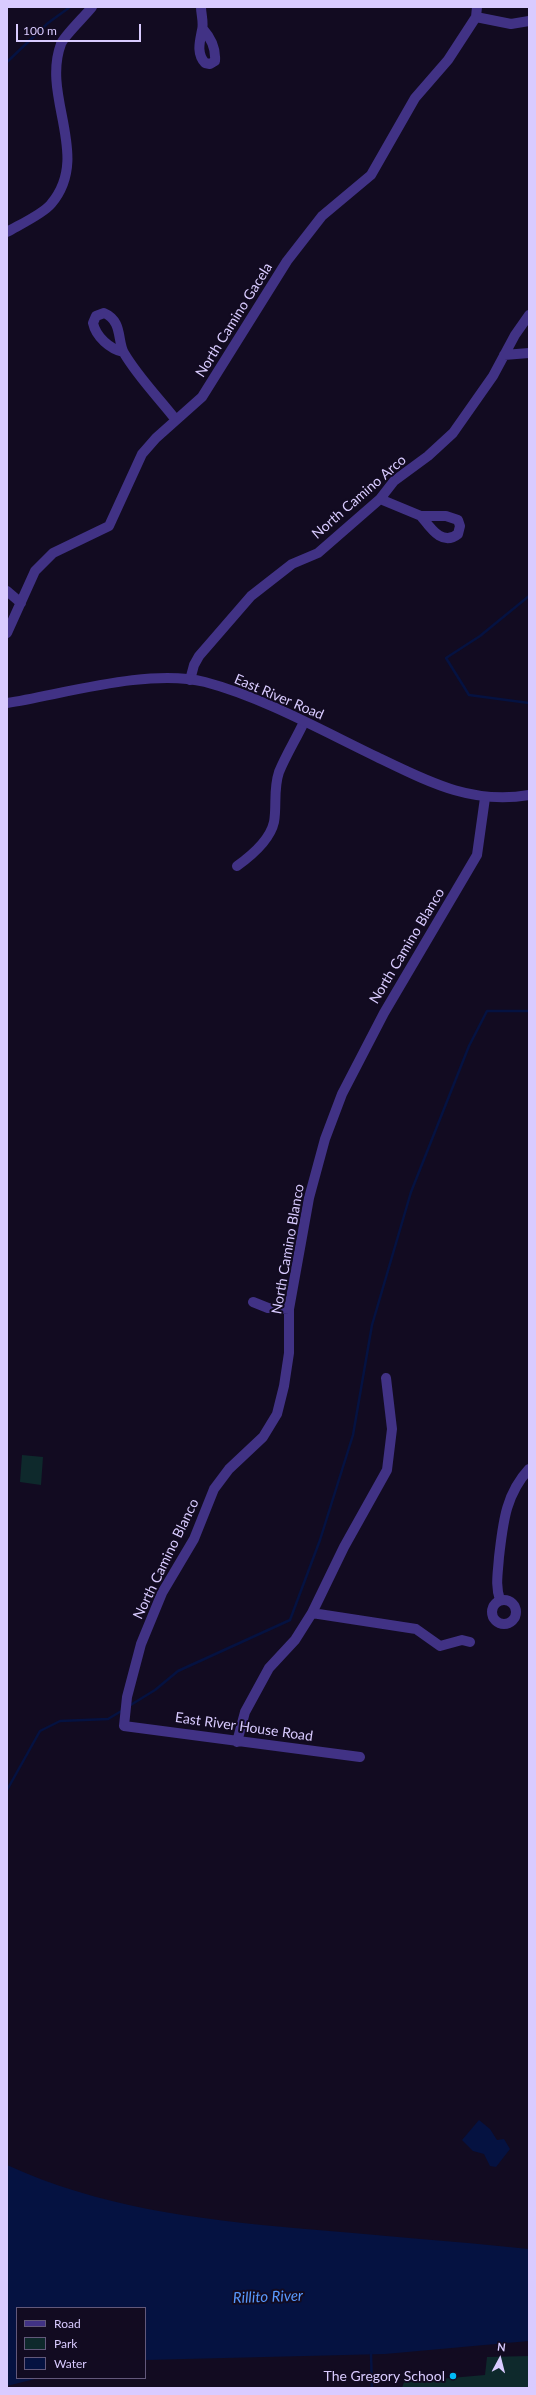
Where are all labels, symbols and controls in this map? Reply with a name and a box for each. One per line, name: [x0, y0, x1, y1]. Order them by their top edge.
scale bar: [18, 16, 143, 42]
text: 100 m: [23, 23, 57, 38]
street label: North Camino Gacela: [192, 260, 276, 380]
street label: North Camino Arco: [309, 452, 409, 542]
street label: East River Road: [232, 671, 326, 723]
street label: North Camino Blanco: [366, 885, 448, 1007]
street label: North Camino Blanco: [268, 1183, 308, 1315]
street label: North Camino Blanco: [130, 1496, 202, 1622]
street label: East River House Road: [174, 1709, 314, 1745]
water label: Rillito River: [233, 2287, 303, 2307]
legend: [16, 2307, 146, 2379]
text: Road: [54, 2316, 81, 2331]
text: Park: [54, 2336, 77, 2351]
north arrow: [480, 2339, 520, 2379]
text: N: [497, 2340, 507, 2354]
text: Water: [54, 2356, 87, 2371]
place label: The Gregory School: [324, 2368, 445, 2384]
marker: The Gregory School: [448, 2371, 458, 2381]

